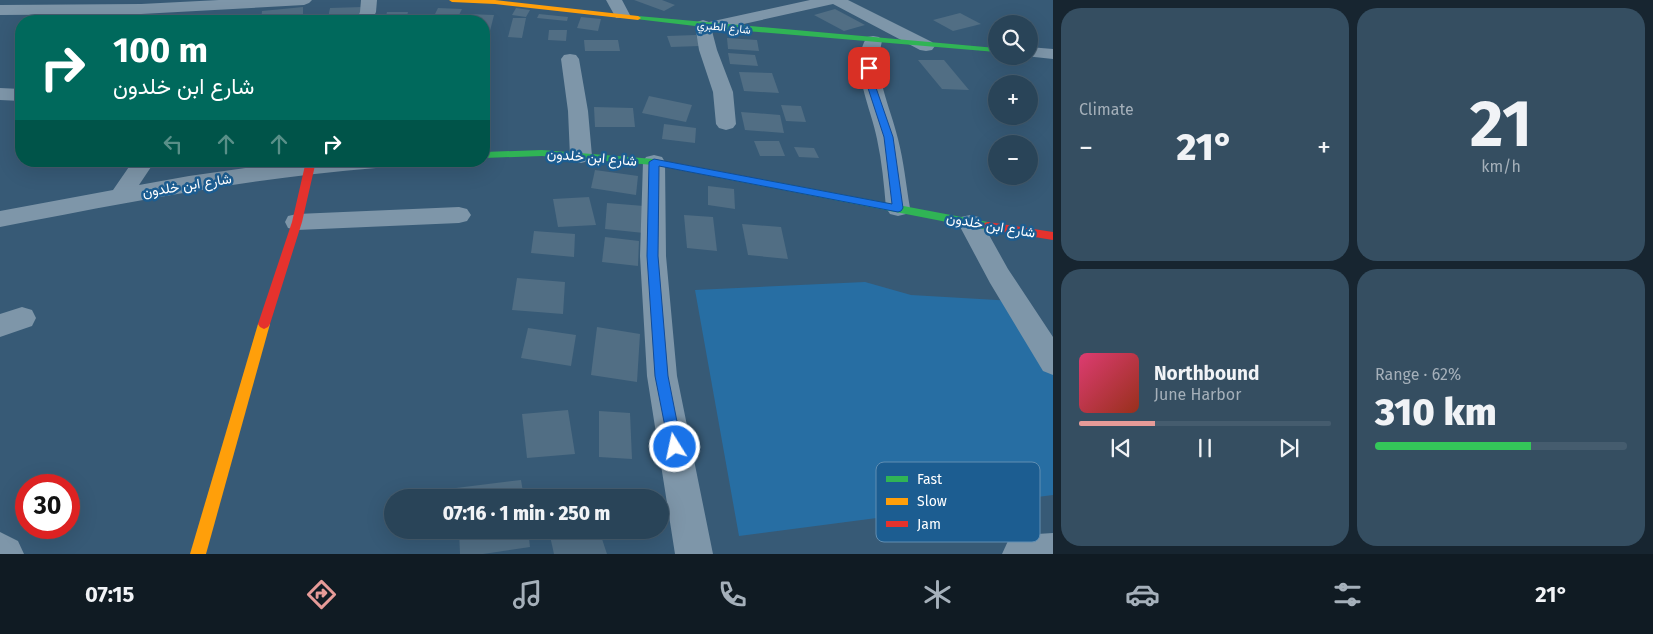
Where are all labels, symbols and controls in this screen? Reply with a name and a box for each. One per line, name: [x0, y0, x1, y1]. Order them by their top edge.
map controls: [988, 15, 1038, 185]
button: search: [988, 15, 1038, 65]
street label: شارع الطبري: [696, 18, 752, 40]
text: 100 m: [113, 29, 208, 71]
icon: right: [30, 35, 95, 100]
pin: [848, 47, 890, 89]
icon: arrive: [855, 54, 883, 82]
text: شارع ابن خلدون: [113, 73, 254, 100]
button: +: [988, 75, 1038, 125]
text: 21: [1470, 85, 1532, 163]
text: Climate: [1079, 100, 1134, 119]
text: 21°: [1177, 124, 1233, 170]
icon: left: [159, 130, 187, 158]
icon: ahead: [212, 130, 240, 158]
icon: ahead: [265, 130, 293, 158]
icon: right: [318, 130, 346, 158]
text: −: [1079, 131, 1093, 164]
text: +: [1317, 131, 1331, 164]
button: −: [988, 135, 1038, 185]
street label: شارع ابن خلدون: [546, 145, 638, 172]
text: km/h: [1481, 157, 1521, 176]
street label: شارع ابن خلدون: [141, 170, 233, 203]
street label: شارع ابن خلدون: [945, 209, 1037, 244]
text: Northbound: [1154, 362, 1259, 385]
text: Range · 62%: [1375, 365, 1461, 384]
text: June Harbor: [1154, 385, 1241, 404]
text: 310 km: [1375, 389, 1497, 435]
position arrow: [648, 420, 700, 472]
icon: previous: [1107, 434, 1135, 462]
icon: pause: [1191, 434, 1219, 462]
icon: next: [1275, 434, 1303, 462]
legend: [876, 462, 1040, 542]
text: Fast: [917, 471, 943, 488]
speed limit sign: 30: [15, 474, 80, 539]
text: Slow: [917, 493, 947, 510]
text: 07:16 · 1 min · 250 m: [443, 502, 610, 525]
text: Jam: [917, 516, 941, 533]
icon: directions: [304, 577, 339, 612]
icon: music: [510, 577, 545, 612]
icon: phone: [715, 577, 750, 612]
icon: climate: [920, 577, 955, 612]
icon: car: [1125, 577, 1160, 612]
icon: filters: [1330, 577, 1365, 612]
text: 07:15: [85, 581, 134, 608]
text: 21°: [1535, 581, 1568, 608]

